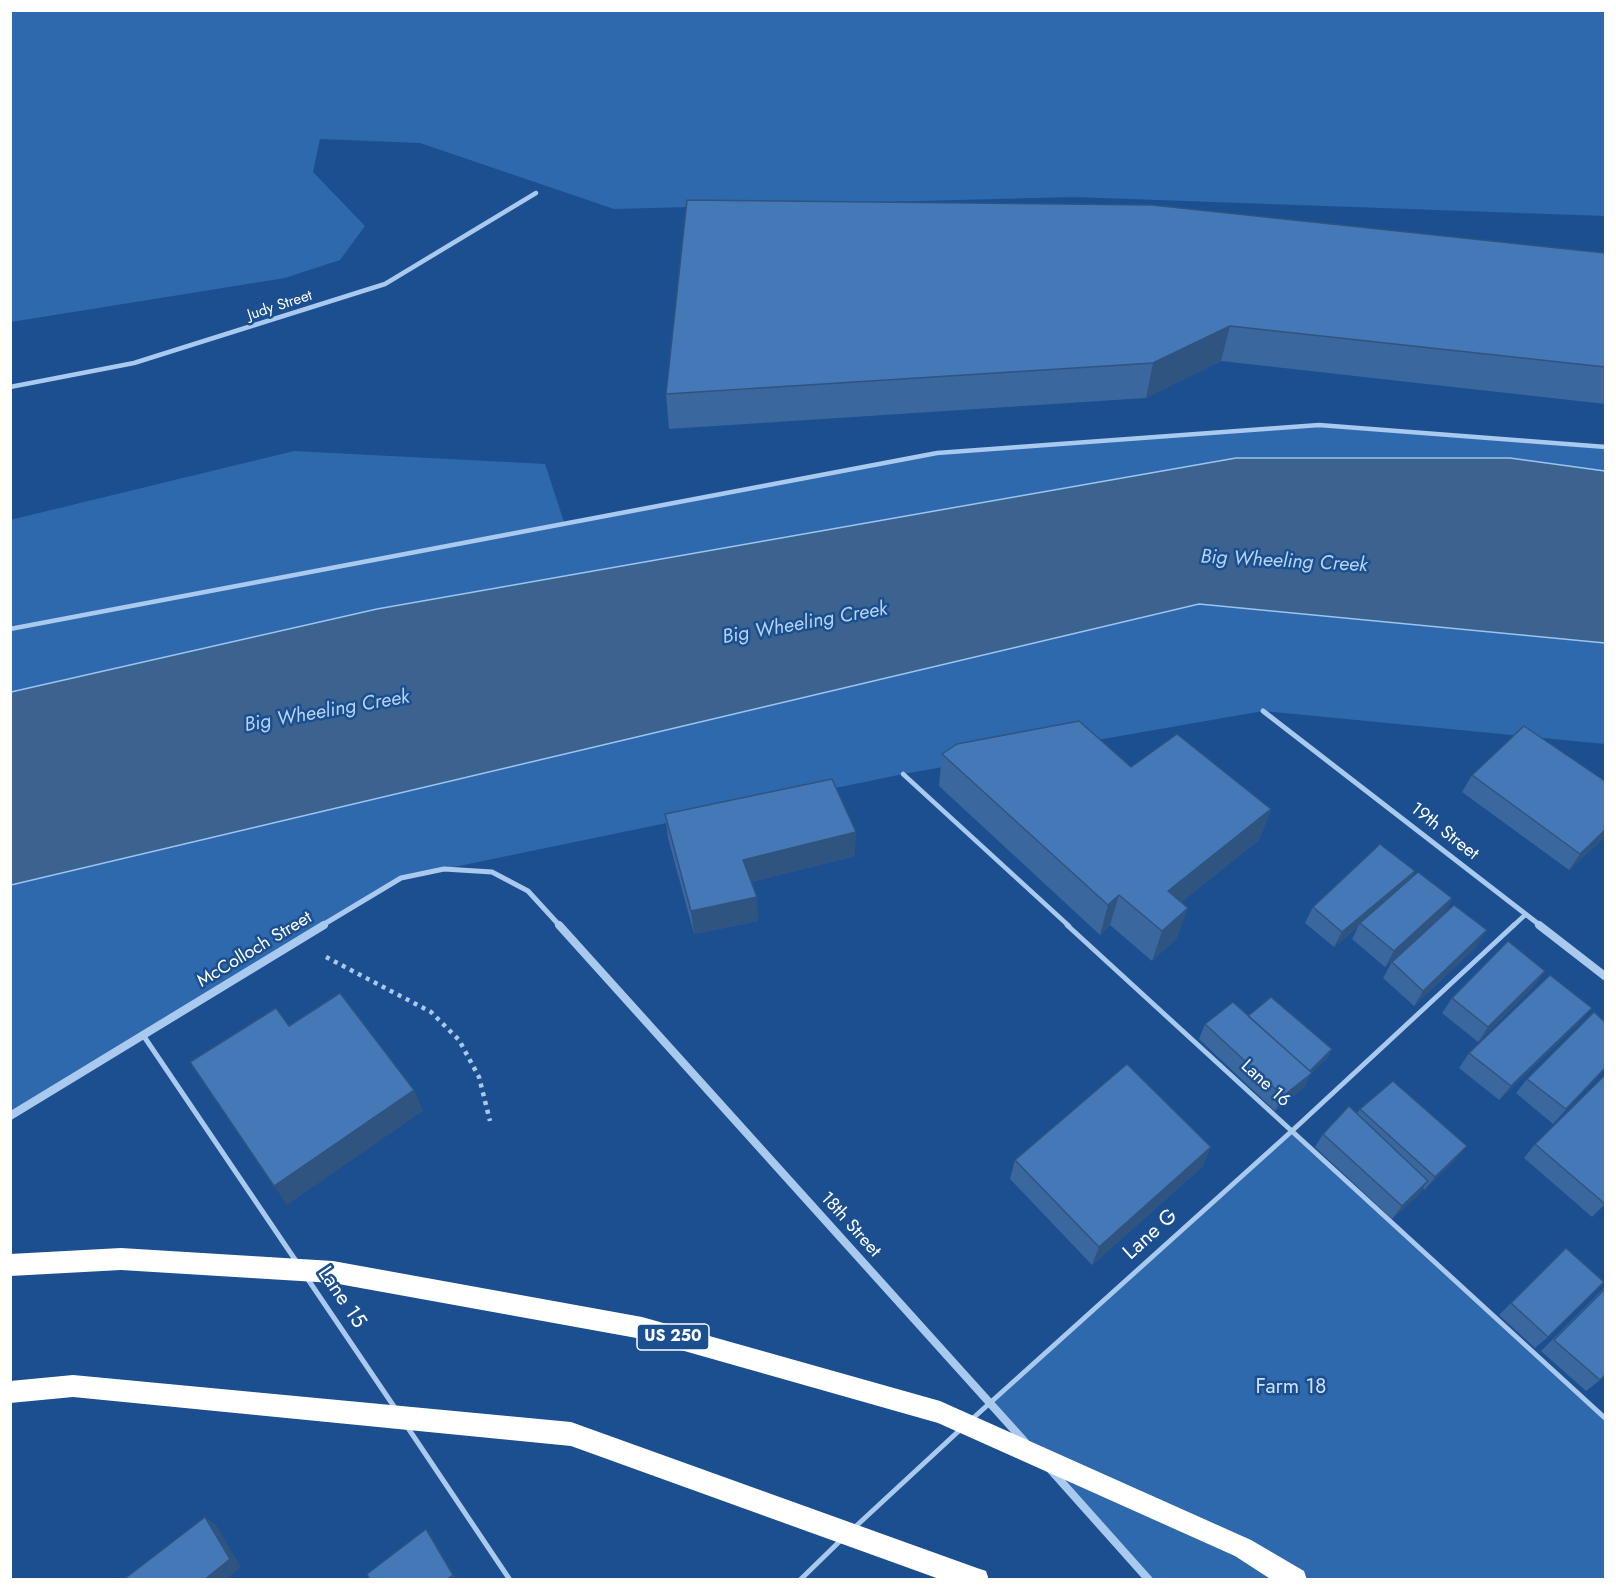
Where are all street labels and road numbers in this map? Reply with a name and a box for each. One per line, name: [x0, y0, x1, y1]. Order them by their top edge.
street label: Judy Street: [245, 287, 315, 325]
street label: 19th Street: [1406, 799, 1482, 865]
street label: McColloch Street: [194, 907, 316, 993]
street label: Lane 16: [1236, 1056, 1294, 1112]
street label: 18th Street: [815, 1188, 885, 1262]
street label: Lane G: [1119, 1204, 1183, 1266]
street label: Lane 15: [311, 1262, 371, 1334]
road number: US 250: [637, 1324, 709, 1350]

